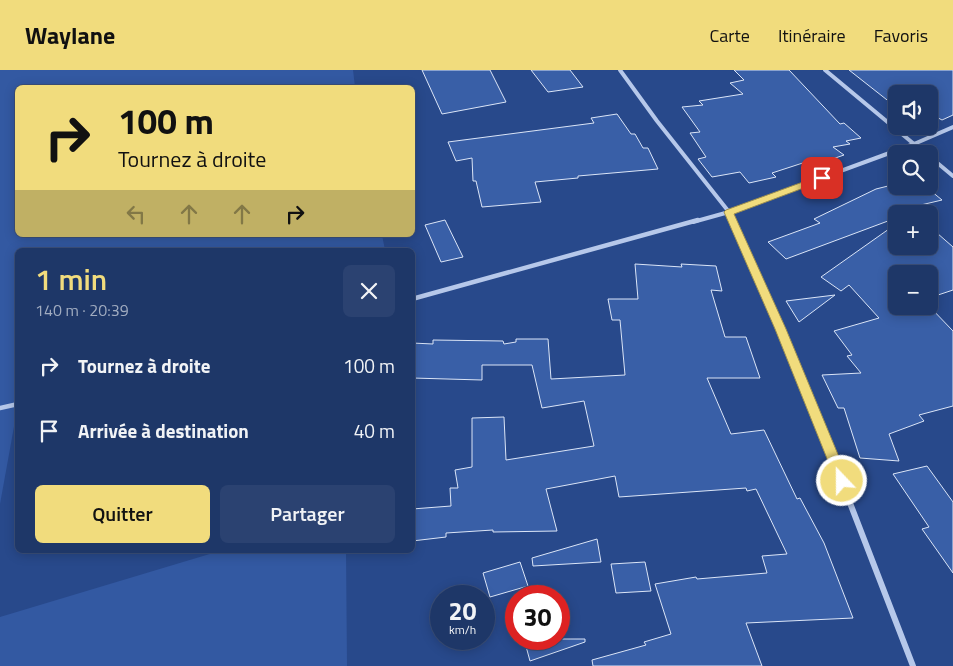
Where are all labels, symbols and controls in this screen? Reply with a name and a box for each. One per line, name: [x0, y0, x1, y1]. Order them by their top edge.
text: Waylane: [25, 17, 115, 53]
text: Carte: [709, 22, 750, 49]
text: Itinéraire: [778, 22, 846, 49]
text: Favoris: [874, 22, 928, 49]
map controls: [888, 85, 938, 315]
button: sound: [888, 85, 938, 135]
text: 100 m: [118, 94, 214, 148]
icon: right: [35, 105, 100, 170]
text: Tournez à droite: [118, 142, 266, 176]
button: search: [888, 145, 938, 195]
pin: [801, 157, 843, 199]
icon: arrive: [808, 164, 836, 192]
icon: left: [122, 200, 150, 228]
icon: ahead: [175, 200, 203, 228]
icon: ahead: [228, 200, 256, 228]
icon: right: [281, 200, 309, 228]
button: +: [888, 205, 938, 255]
text: 1 min: [35, 256, 107, 302]
button: close: [343, 265, 395, 317]
button: −: [888, 265, 938, 315]
text: 140 m · 20:39: [35, 298, 129, 322]
text: Tournez à droite: [78, 351, 210, 380]
text: 100 m: [343, 351, 395, 380]
icon: right: [35, 352, 63, 380]
text: Arrivée à destination: [78, 416, 249, 445]
text: 40 m: [354, 416, 395, 445]
icon: arrive: [35, 417, 63, 445]
position arrow: [815, 454, 867, 506]
button: Quitter: [35, 485, 210, 543]
button: Partager: [220, 485, 395, 543]
speed limit sign: 30: [505, 585, 570, 650]
text: 20: [448, 592, 477, 630]
text: km/h: [449, 620, 476, 639]

